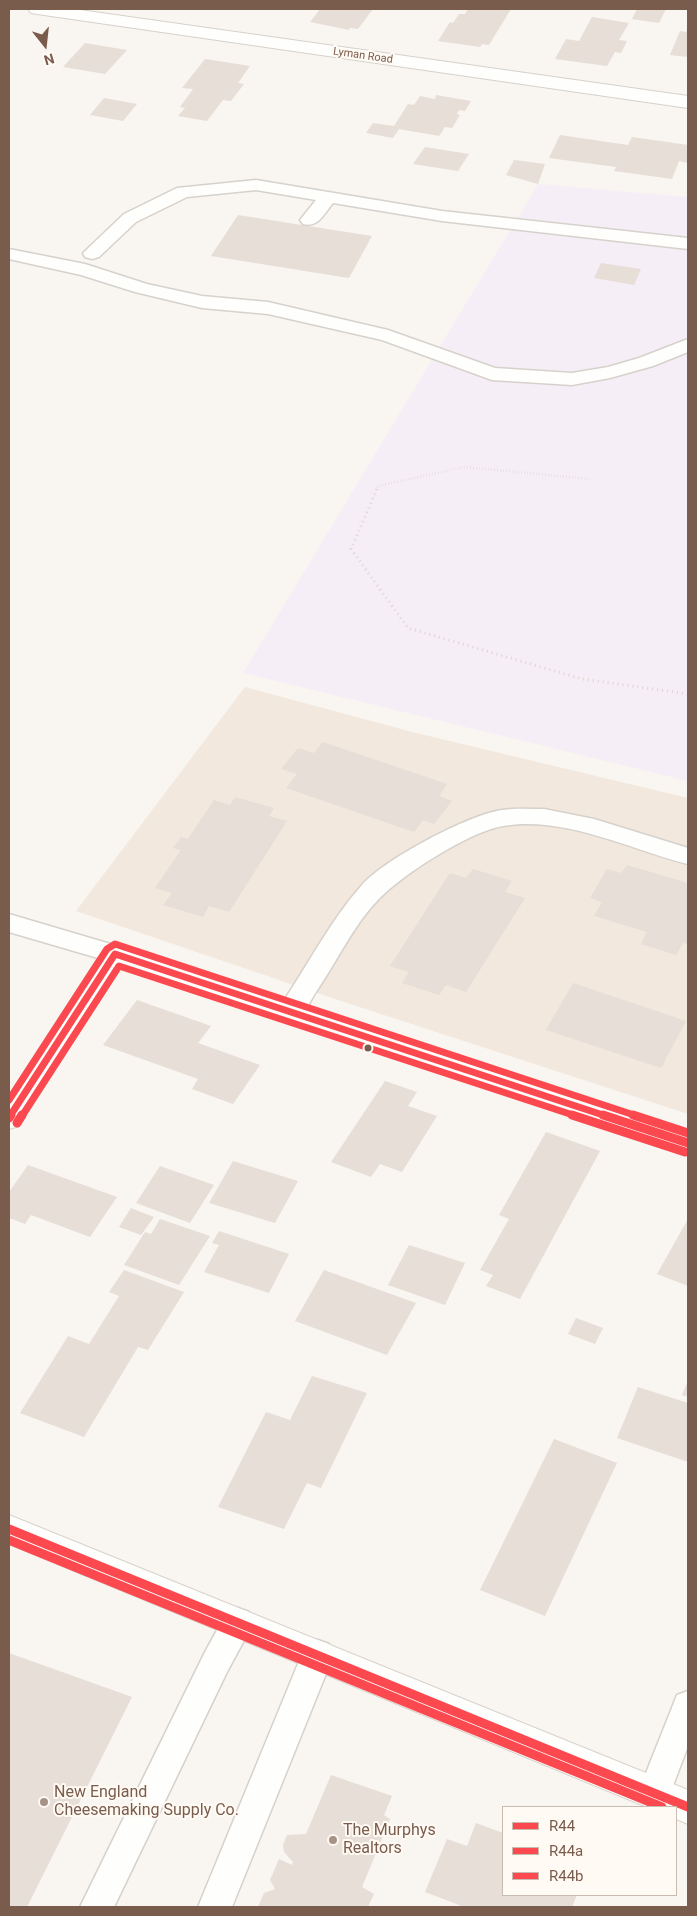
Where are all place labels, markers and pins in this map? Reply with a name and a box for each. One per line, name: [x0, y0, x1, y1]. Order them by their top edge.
unlabelled marker: [363, 1043, 373, 1053]
place label: New England Cheesemaking Supply Co.: [54, 1783, 239, 1821]
marker: New England Cheesemaking Supply Co.: [38, 1796, 50, 1808]
place label: The Murphys Realtors: [343, 1821, 436, 1859]
marker: The Murphys Realtors: [327, 1834, 339, 1846]

